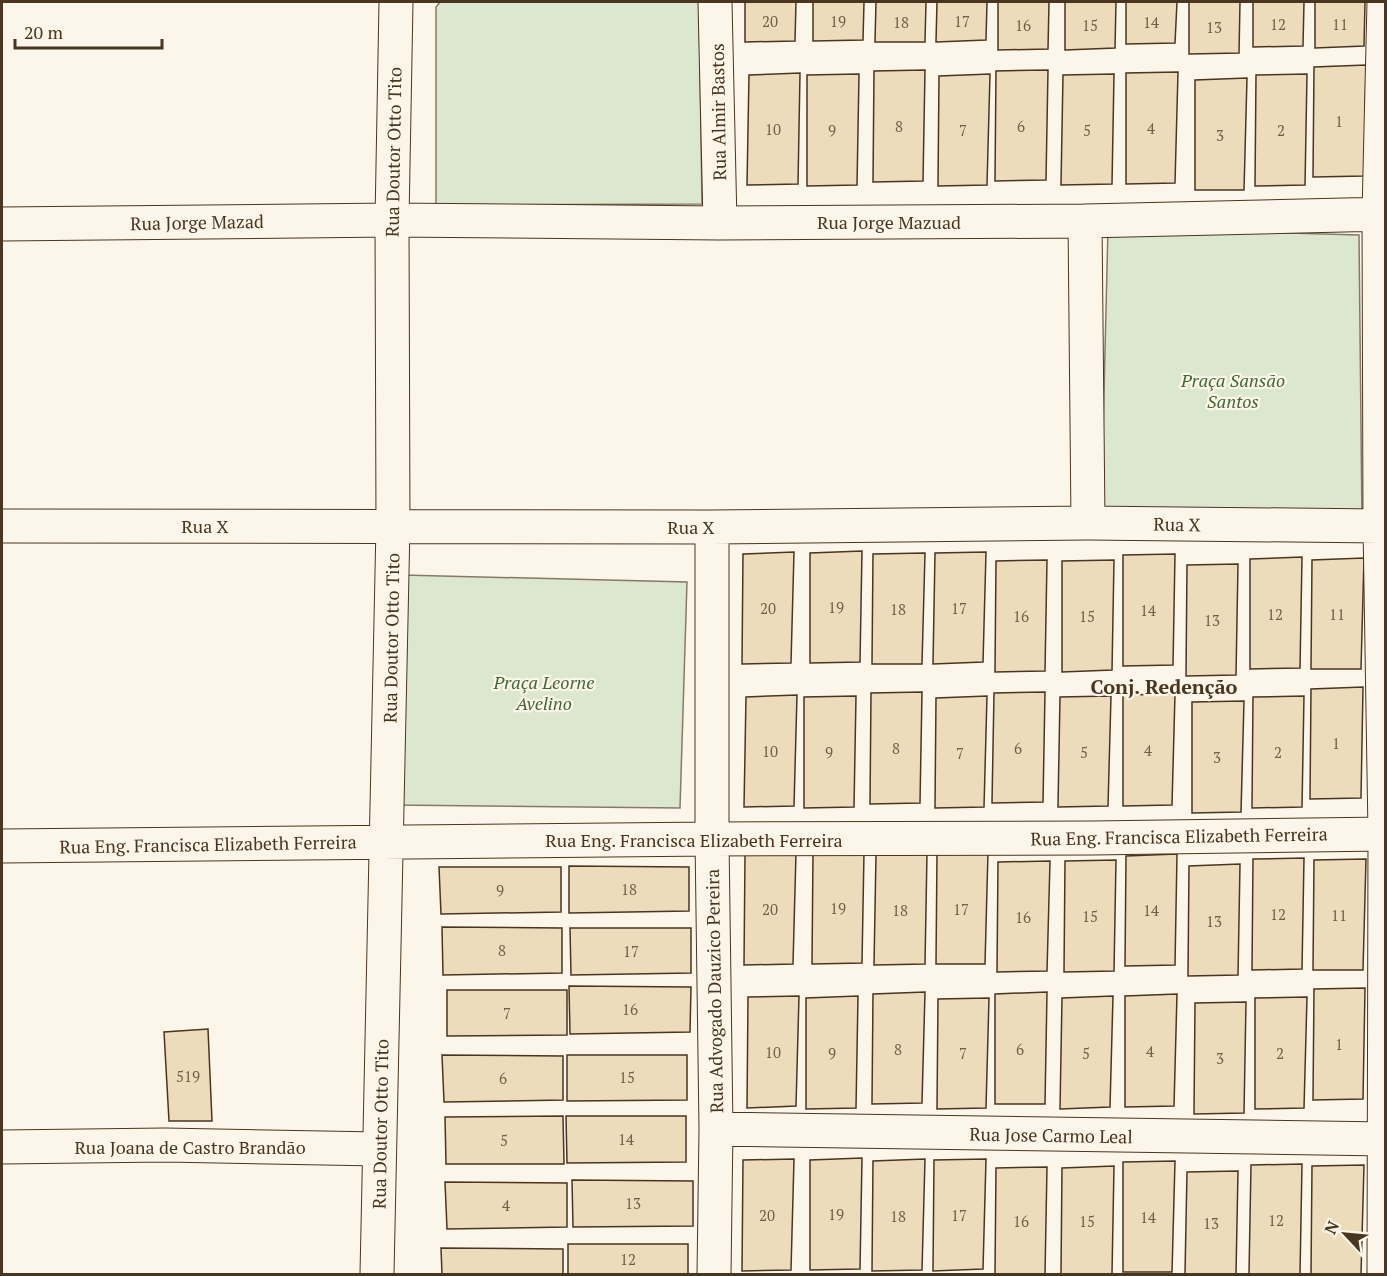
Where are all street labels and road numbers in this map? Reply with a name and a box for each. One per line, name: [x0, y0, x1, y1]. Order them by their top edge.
street label: Rua Almir Bastos: [705, 43, 731, 181]
street label: Rua Doutor Otto Tito: [380, 67, 406, 237]
street label: Rua Jorge Mazad: [130, 209, 264, 235]
street label: Rua Jorge Mazuad: [817, 210, 961, 234]
street label: Rua X: [1153, 512, 1201, 536]
street label: Rua X: [181, 514, 229, 538]
street label: Rua X: [667, 515, 715, 539]
street label: Rua Doutor Otto Tito: [378, 553, 404, 723]
street label: Rua Eng. Francisca Elizabeth Ferreira: [1030, 821, 1328, 851]
street label: Rua Eng. Francisca Elizabeth Ferreira: [545, 828, 843, 852]
street label: Rua Eng. Francisca Elizabeth Ferreira: [59, 829, 357, 859]
street label: Rua Advogado Dauzico Pereira: [700, 869, 728, 1113]
street label: Rua Doutor Otto Tito: [367, 1039, 393, 1209]
street label: Rua Jose Carmo Leal: [969, 1122, 1133, 1148]
street label: Rua Joana de Castro Brandão: [74, 1135, 306, 1159]

